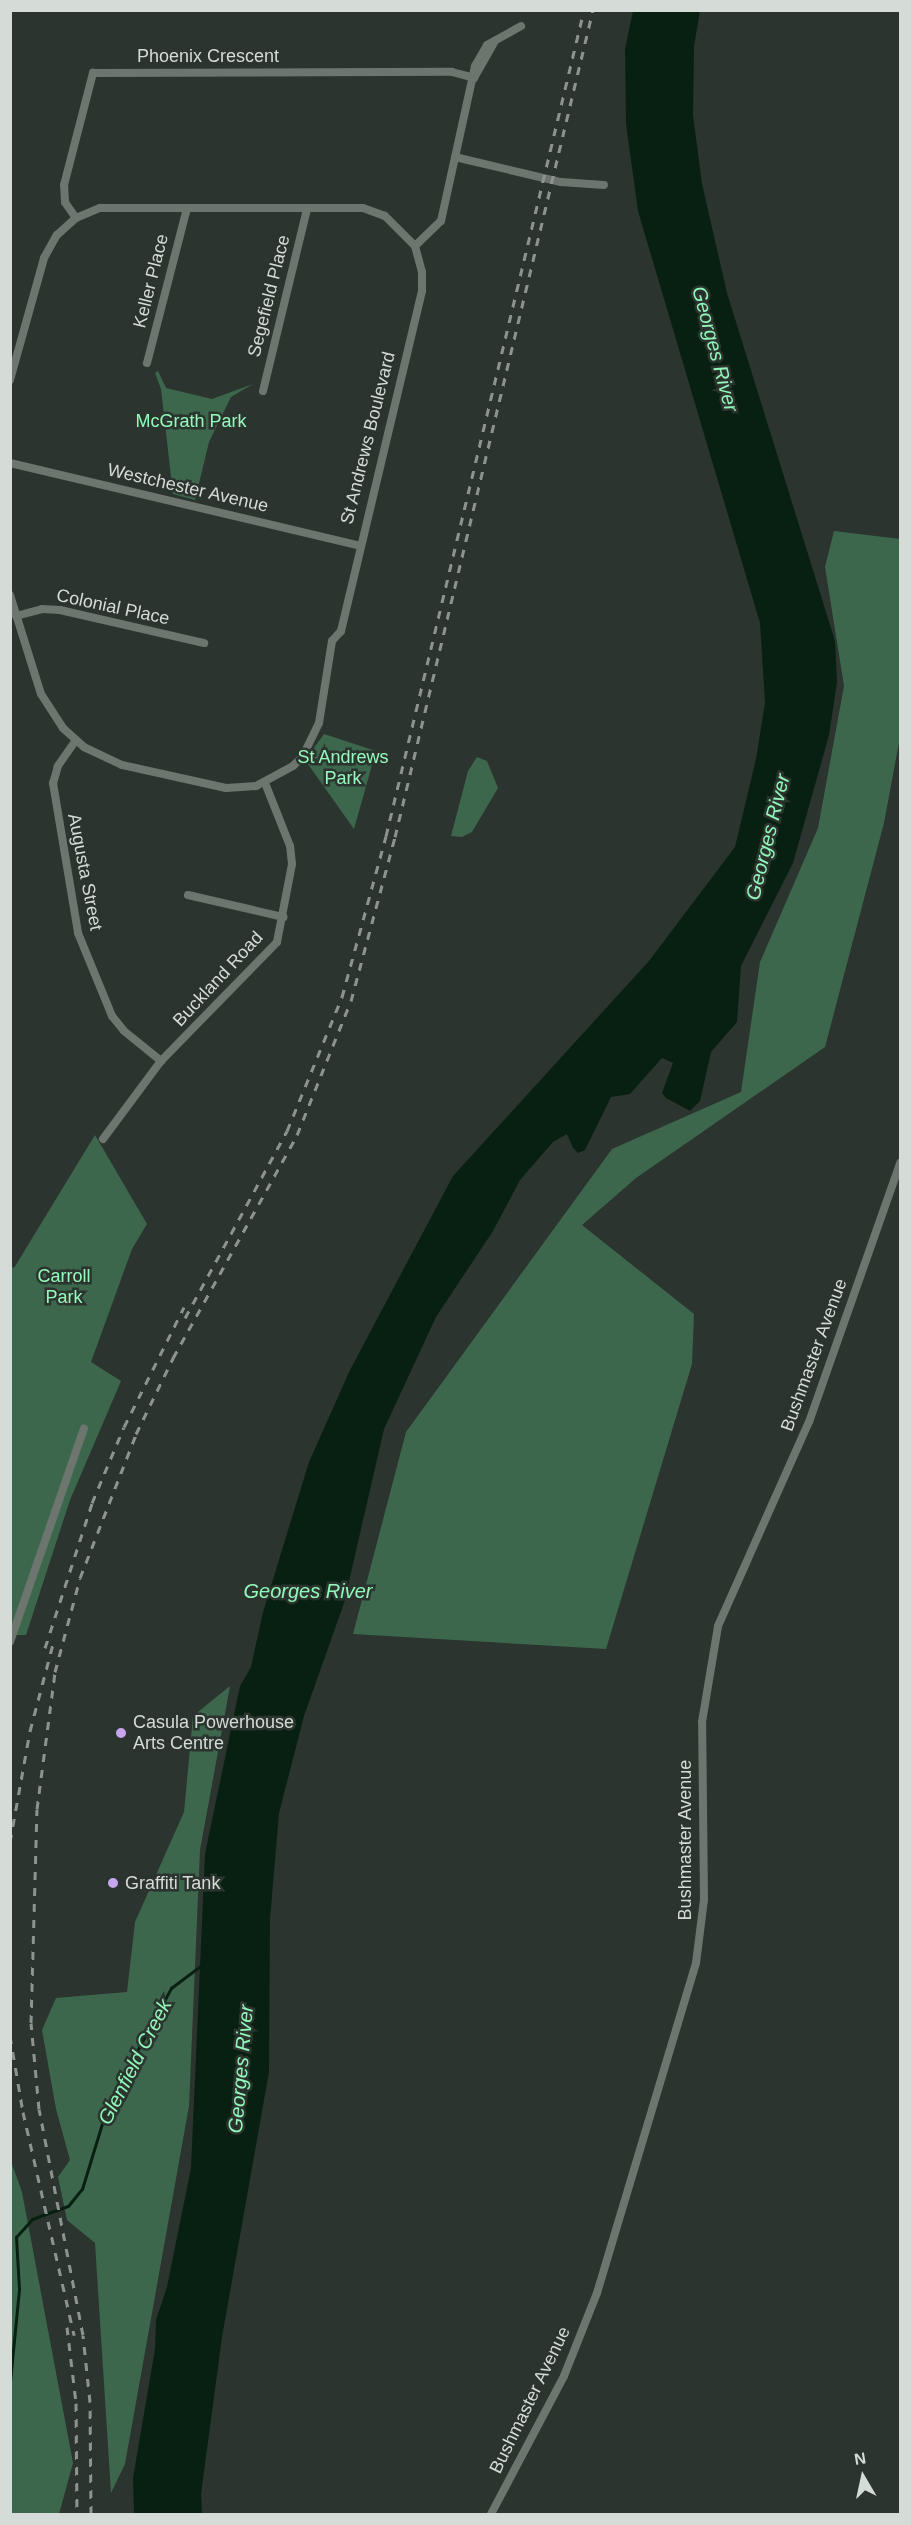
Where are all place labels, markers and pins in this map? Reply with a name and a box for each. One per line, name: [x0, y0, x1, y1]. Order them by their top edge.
place label: Casula Powerhouse Arts Centre: [133, 1712, 294, 1754]
marker: Casula Powerhouse Arts Centre: [114, 1726, 128, 1740]
place label: Graffiti Tank: [125, 1872, 221, 1894]
marker: Graffiti Tank: [106, 1876, 120, 1890]

